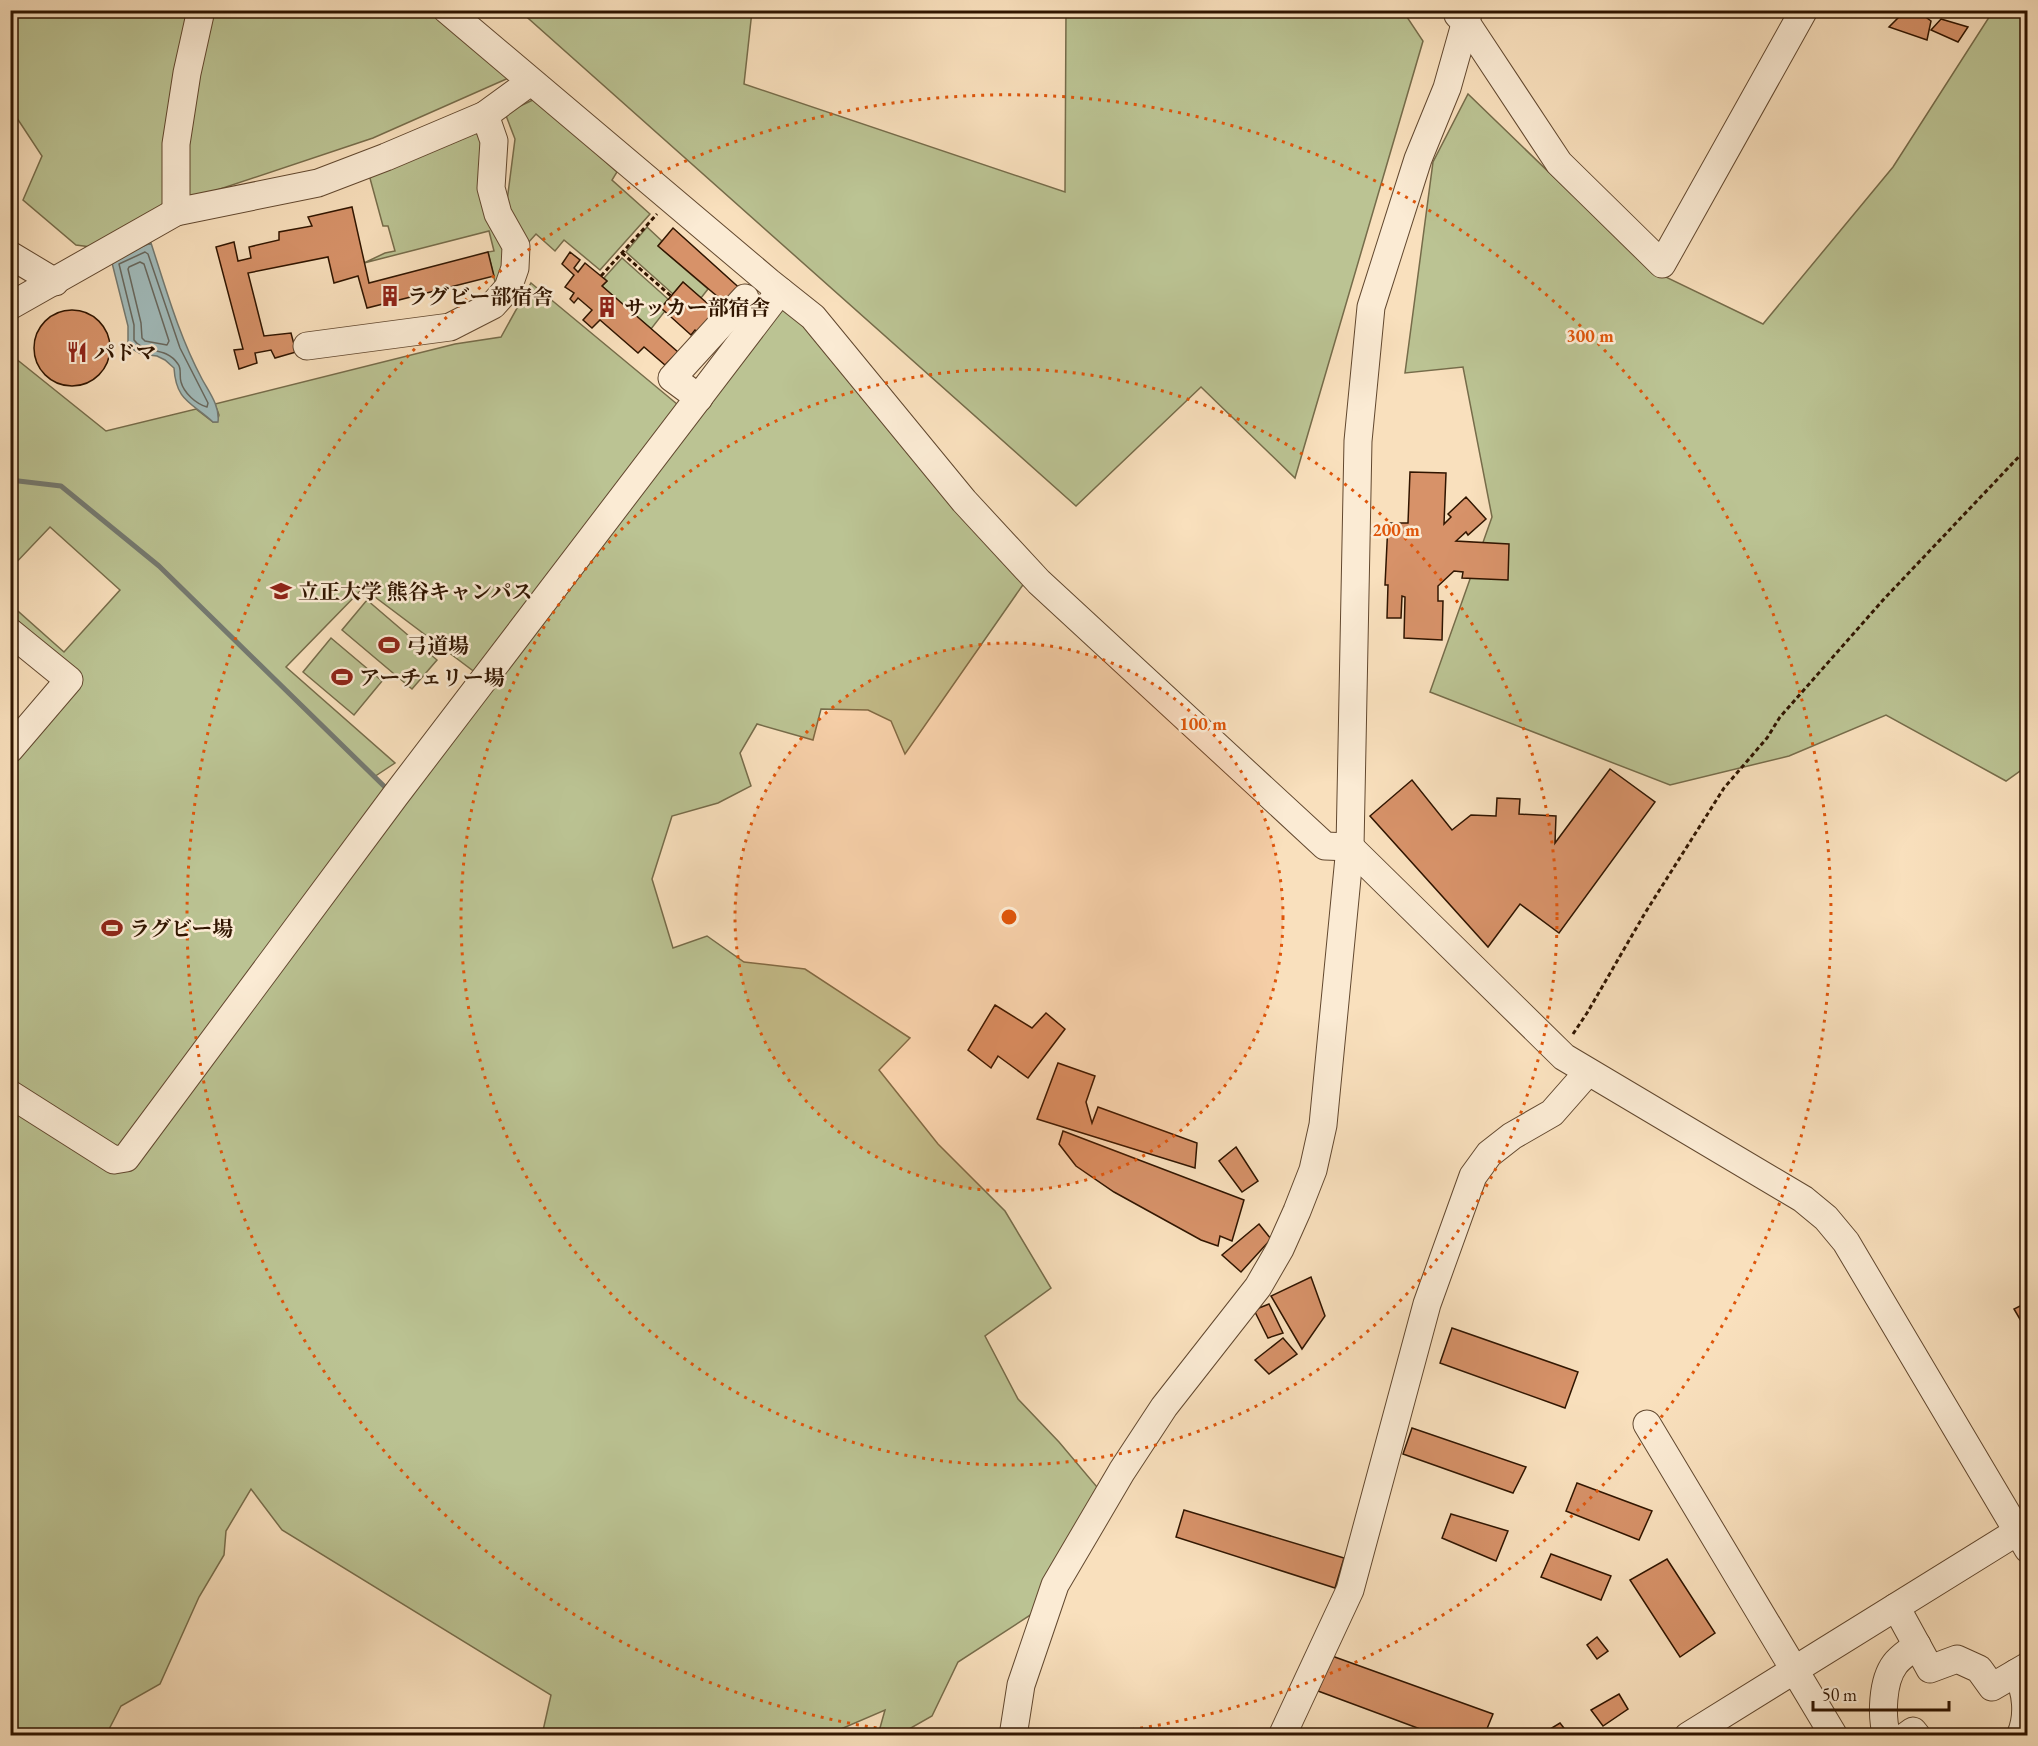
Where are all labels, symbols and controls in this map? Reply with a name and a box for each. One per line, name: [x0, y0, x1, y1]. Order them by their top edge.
place label: ラグビー部宿舎: [407, 283, 553, 310]
building icon: ラグビー部宿舎: [378, 284, 402, 308]
place label: サッカー部宿舎: [624, 294, 771, 321]
building icon: サッカー部宿舎: [595, 295, 619, 319]
text: 300 m: [1566, 324, 1614, 347]
place label: パドマ: [94, 339, 157, 366]
restaurant icon: パドマ: [65, 340, 89, 364]
text: 200 m: [1372, 518, 1420, 541]
place label: 立正大学 熊谷キャンパス: [298, 578, 533, 605]
school or university icon: 立正大学 熊谷キャンパス: [269, 579, 293, 603]
place label: 弓道場: [406, 632, 469, 659]
sports icon: 弓道場: [377, 633, 401, 657]
place label: アーチェリー場: [359, 664, 505, 691]
sports icon: アーチェリー場: [330, 665, 354, 689]
text: 100 m: [1179, 712, 1227, 735]
centre of rings: [999, 907, 1019, 927]
place label: ラグビー場: [129, 915, 233, 942]
sports icon: ラグビー場: [100, 916, 124, 940]
scale bar: [1813, 1674, 1950, 1712]
text: 50 m: [1822, 1683, 1857, 1706]

